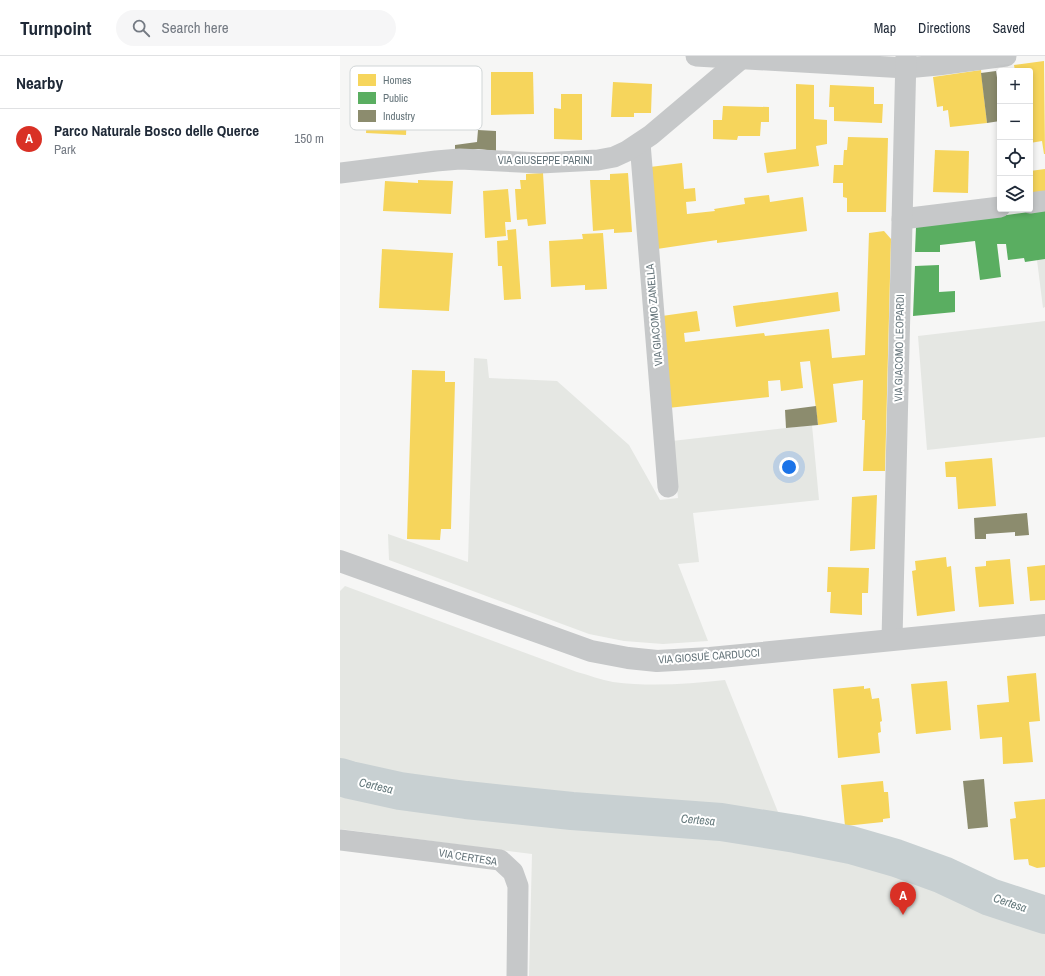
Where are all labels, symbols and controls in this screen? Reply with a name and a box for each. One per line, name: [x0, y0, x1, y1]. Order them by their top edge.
search box: [116, 10, 396, 46]
text: Turnpoint: [20, 15, 92, 41]
icon: search: [130, 17, 152, 39]
text: Search here: [162, 17, 229, 38]
text: Map: [874, 19, 896, 37]
text: Directions: [918, 19, 970, 37]
text: Saved: [992, 19, 1025, 37]
legend: [350, 66, 482, 130]
map controls: [997, 68, 1033, 212]
button: +: [997, 68, 1033, 104]
text: Nearby: [16, 71, 63, 94]
text: Homes: [383, 73, 412, 87]
text: Public: [383, 91, 409, 105]
button: −: [997, 104, 1033, 140]
text: Industry: [383, 109, 416, 123]
text: Parco Naturale Bosco delle Querce: [54, 120, 259, 141]
text: A: [25, 130, 33, 147]
text: 150 m: [294, 130, 324, 147]
button: locate: [997, 140, 1033, 176]
text: Park: [54, 141, 76, 158]
street label: VIA GIUSEPPE PARINI: [498, 153, 592, 167]
button: layers: [997, 176, 1033, 212]
street label: VIA GIACOMO ZANELLA: [642, 262, 665, 367]
street label: VIA GIACOMO LEOPARDI: [891, 294, 907, 402]
your location: [779, 457, 799, 477]
street label: VIA GIOSUÈ CARDUCCI: [658, 645, 760, 667]
water label: Certesa: [357, 774, 395, 798]
water label: Certesa: [680, 811, 716, 830]
street label: VIA CERTESA: [438, 845, 499, 869]
pin: A: [890, 882, 916, 915]
water label: Certesa: [991, 890, 1029, 916]

